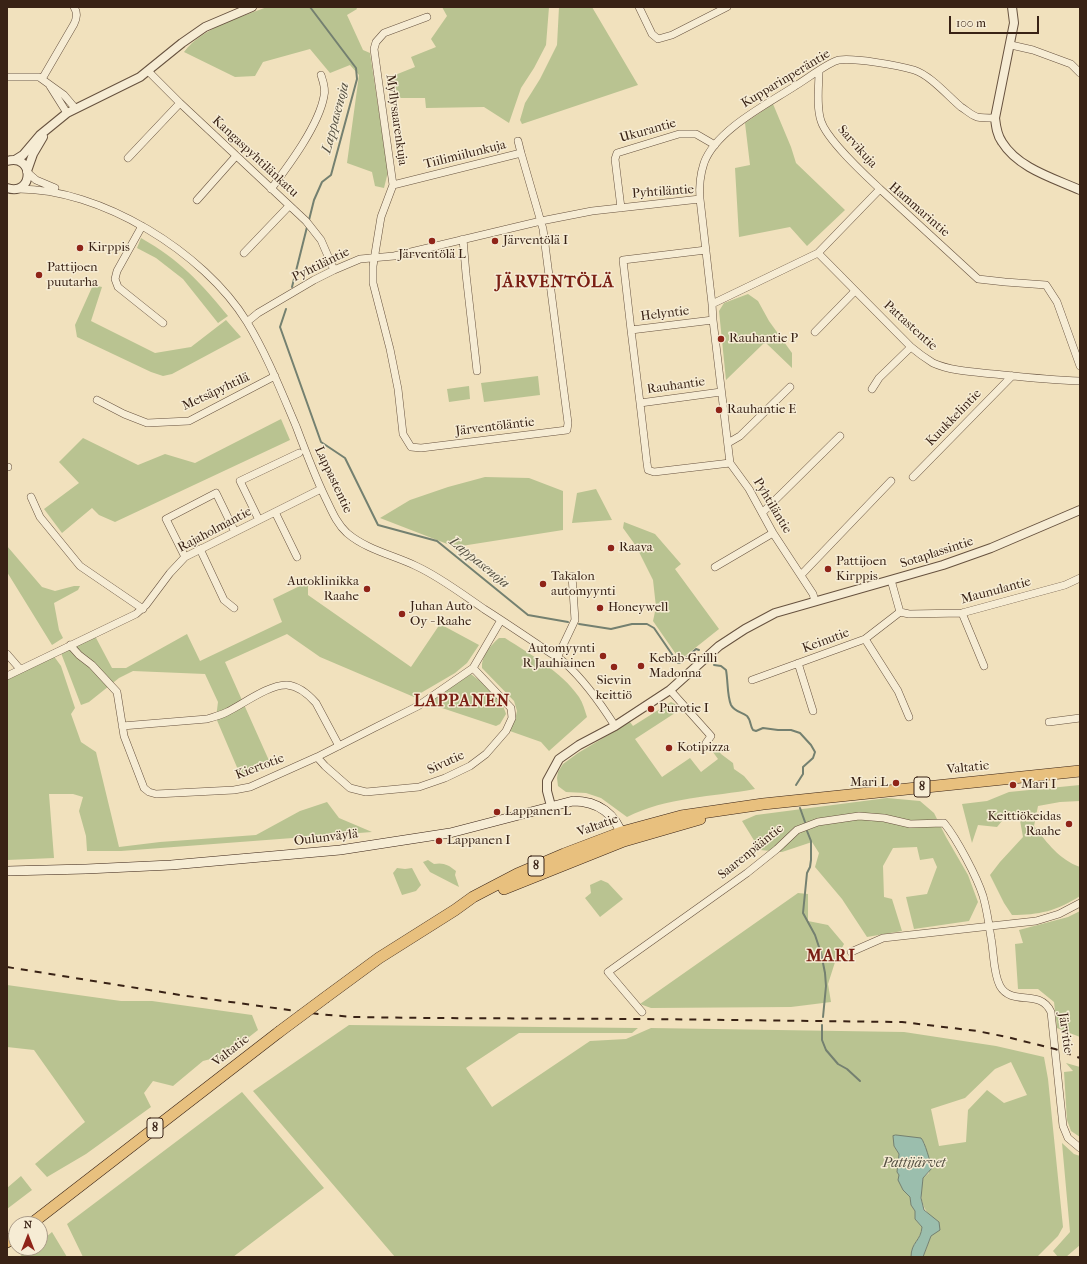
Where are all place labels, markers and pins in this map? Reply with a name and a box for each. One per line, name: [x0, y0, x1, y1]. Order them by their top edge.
place label: Järventölä I: [503, 233, 568, 249]
marker: Järventölä L: [427, 236, 437, 246]
marker: Järventölä I: [490, 236, 500, 246]
place label: Kirppis: [88, 240, 130, 256]
marker: Kirppis: [75, 243, 85, 253]
place label: Järventölä L: [398, 247, 466, 263]
place label: Pattijoen puutarha: [47, 260, 98, 291]
marker: Pattijoen puutarha: [34, 270, 44, 280]
place label: Rauhantie P: [729, 331, 798, 347]
marker: Rauhantie P: [716, 334, 726, 344]
place label: Rauhantie E: [727, 402, 796, 418]
marker: Rauhantie E: [714, 405, 724, 415]
place label: Raava: [619, 540, 653, 556]
marker: Raava: [606, 543, 616, 553]
place label: Pattijoen Kirppis: [836, 554, 887, 585]
marker: Pattijoen Kirppis: [823, 564, 833, 574]
place label: Takalon automyynti: [551, 569, 616, 600]
place label: Autoklinikka Raahe: [287, 574, 359, 605]
marker: Takalon automyynti: [538, 579, 548, 589]
marker: Autoklinikka Raahe: [362, 584, 372, 594]
place label: Juhan Auto Oy - Raahe: [410, 599, 473, 630]
place label: Honeywell: [608, 600, 668, 616]
marker: Honeywell: [595, 603, 605, 613]
marker: Juhan Auto Oy - Raahe: [397, 609, 407, 619]
place label: Automyynti R Jauhiainen: [522, 641, 595, 672]
marker: Automyynti R Jauhiainen: [598, 651, 608, 661]
place label: Kebab-Grilli Madonna: [649, 651, 717, 682]
marker: Kebab-Grilli Madonna: [636, 661, 646, 671]
marker: Sievin keittiö: [609, 662, 619, 672]
place label: Sievin keittiö: [596, 673, 632, 704]
place label: Purotie I: [659, 701, 709, 717]
marker: Purotie I: [646, 704, 656, 714]
place label: Kotipizza: [677, 740, 730, 756]
marker: Kotipizza: [664, 743, 674, 753]
place label: Mari L: [850, 775, 888, 791]
place label: Mari I: [1021, 777, 1056, 793]
marker: Mari L: [891, 778, 901, 788]
marker: Mari I: [1008, 780, 1018, 790]
place label: Lappanen L: [505, 804, 571, 820]
marker: Lappanen L: [492, 807, 502, 817]
place label: Keittiökeidas Raahe: [987, 809, 1061, 840]
marker: Keittiökeidas Raahe: [1064, 819, 1074, 829]
place label: Lappanen I: [447, 833, 510, 849]
marker: Lappanen I: [434, 836, 444, 846]

